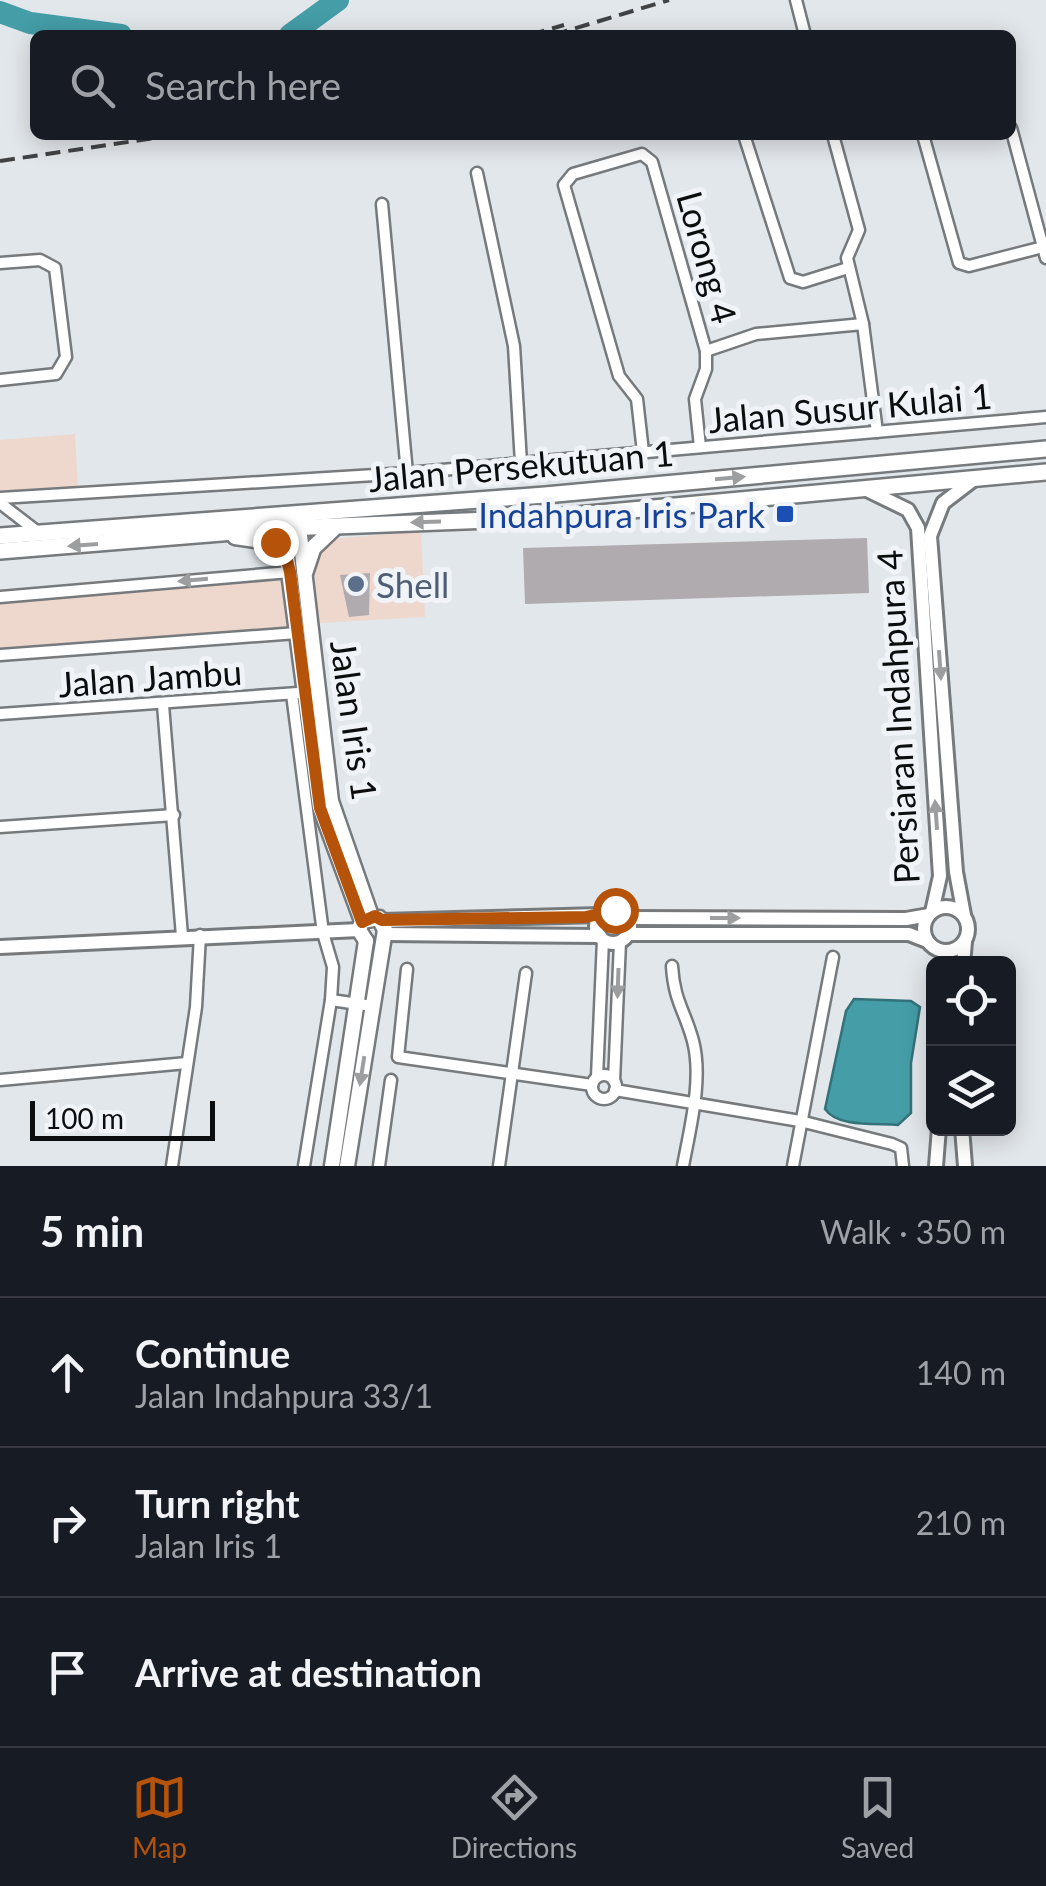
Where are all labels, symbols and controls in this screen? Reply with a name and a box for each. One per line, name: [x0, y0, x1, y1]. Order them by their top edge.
search box: [30, 30, 1016, 140]
icon: search: [65, 58, 120, 113]
text: Search here: [145, 62, 341, 108]
street label: Lorong 4: [669, 186, 747, 328]
street label: Jalan Susur Kulai 1: [706, 374, 994, 440]
street label: Jalan Persekutuan 1: [367, 431, 675, 499]
one-way arrow: [715, 470, 747, 486]
place label: Indahpura Iris Park: [478, 493, 765, 535]
marker: Indahpura Iris Park: [774, 503, 796, 525]
one-way arrow: [409, 514, 441, 530]
route end: [253, 520, 299, 566]
one-way arrow: [67, 537, 99, 553]
street label: Persiaran Indahpura 4: [867, 549, 927, 885]
place label: Shell: [376, 563, 449, 605]
one-way arrow: [176, 573, 208, 589]
marker: Shell: [345, 573, 367, 595]
street label: Jalan Iris 1: [323, 637, 387, 803]
one-way arrow: [933, 649, 949, 681]
street label: Jalan Jambu: [57, 650, 243, 704]
one-way arrow: [927, 799, 943, 831]
route start: [593, 888, 639, 934]
one-way arrow: [710, 910, 742, 926]
map controls: [926, 956, 1016, 1136]
button: locate: [926, 956, 1016, 1046]
one-way arrow: [610, 968, 626, 1000]
button: layers: [926, 1046, 1016, 1136]
one-way arrow: [354, 1056, 369, 1087]
scale bar: [30, 1096, 215, 1140]
text: 100 m: [45, 1101, 124, 1135]
text: 5 min: [40, 1206, 144, 1256]
text: Walk · 350 m: [820, 1212, 1006, 1251]
text: Continue: [135, 1330, 290, 1376]
icon: ahead: [40, 1345, 95, 1400]
text: 140 m: [916, 1353, 1006, 1392]
text: Jalan Indahpura 33/1: [135, 1376, 433, 1415]
text: Turn right: [135, 1480, 300, 1526]
icon: right: [40, 1495, 95, 1550]
text: 210 m: [916, 1503, 1006, 1542]
text: Jalan Iris 1: [135, 1526, 282, 1565]
icon: arrive: [40, 1645, 95, 1700]
text: Arrive at destination: [135, 1649, 482, 1695]
tab: Map: [132, 1770, 187, 1864]
tab: Directions: [451, 1770, 577, 1864]
tab: Saved: [841, 1770, 914, 1864]

